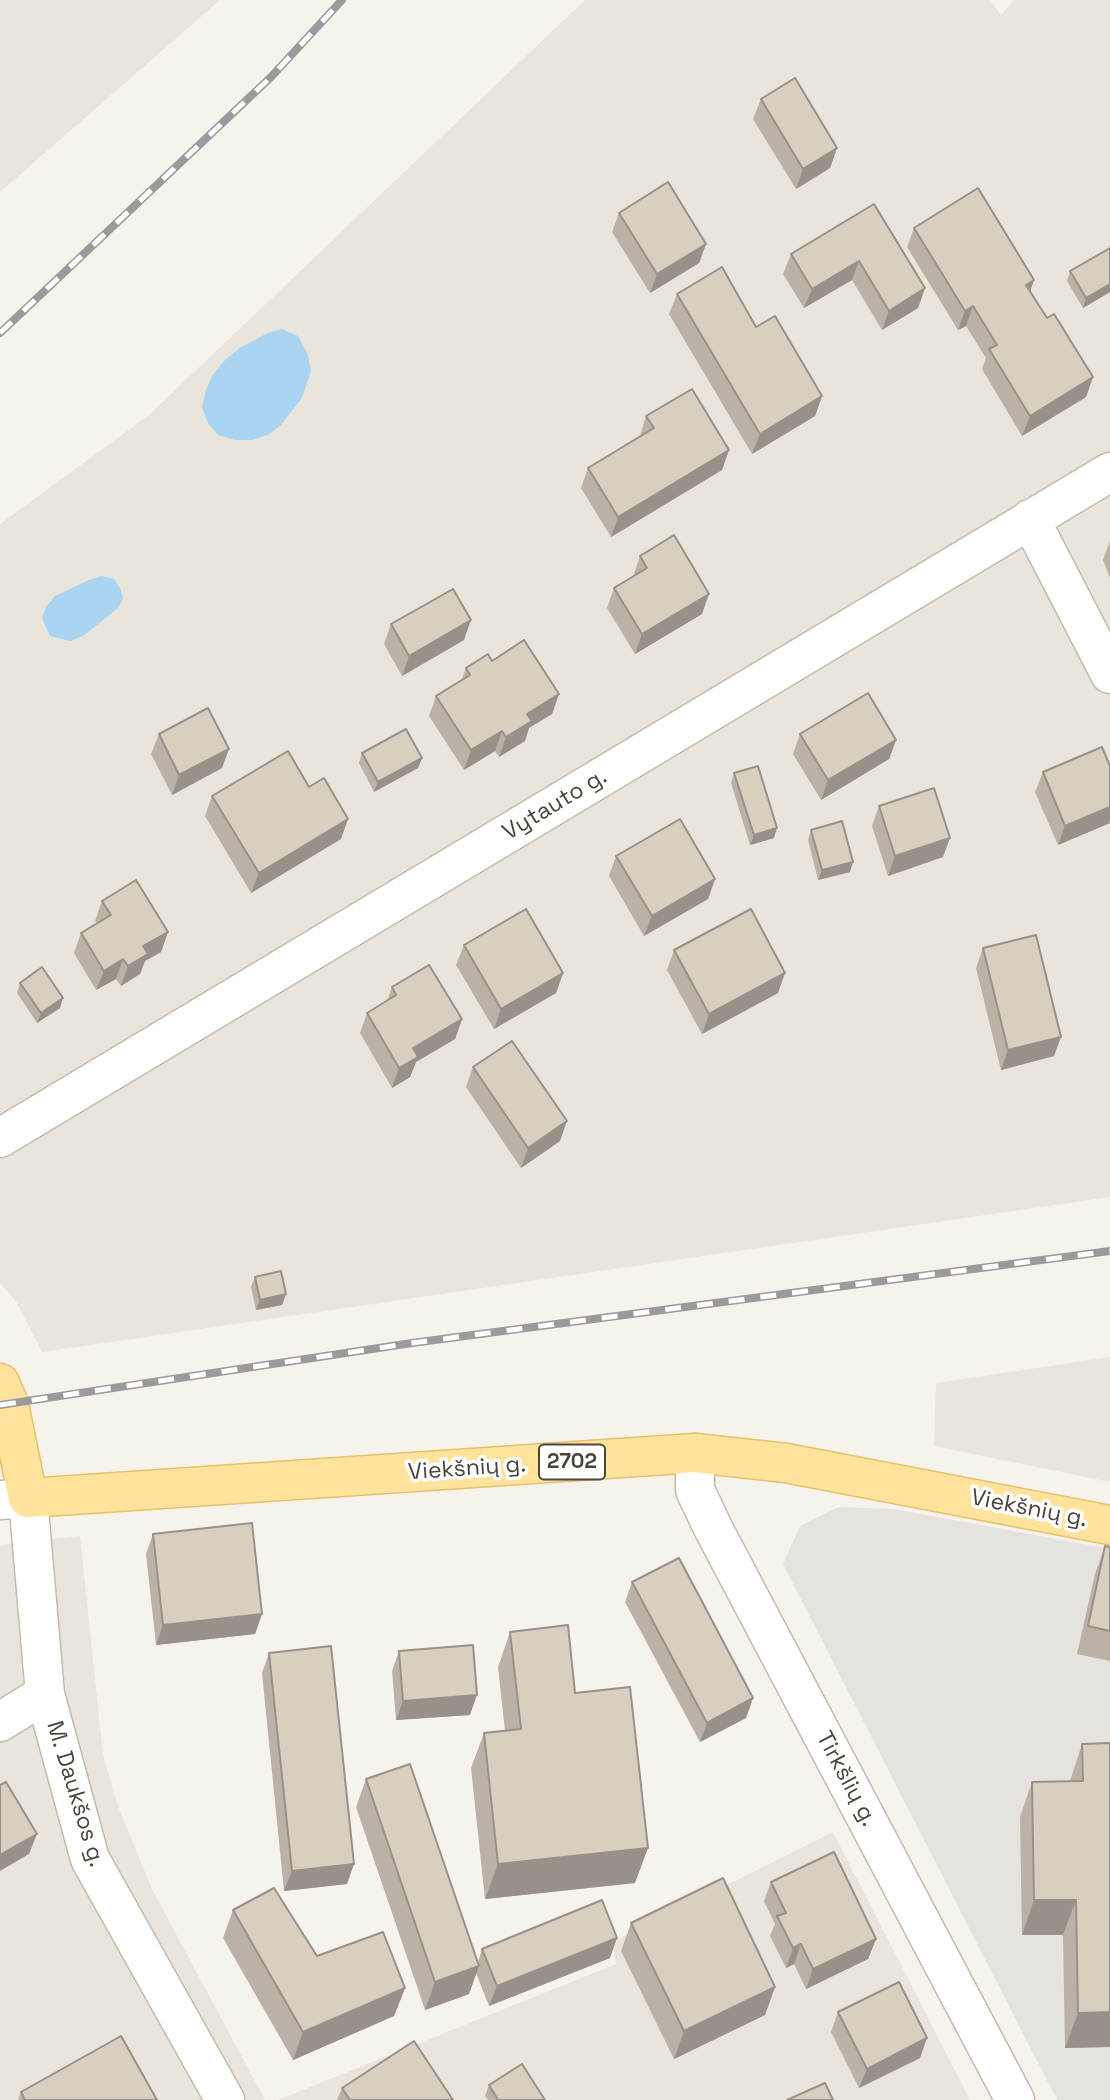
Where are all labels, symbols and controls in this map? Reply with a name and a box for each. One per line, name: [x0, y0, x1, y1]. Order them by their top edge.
street label: Vytauto g.: [498, 763, 612, 847]
road number: 2702: [539, 1444, 605, 1480]
street label: Viekšnių g.: [407, 1451, 527, 1487]
street label: Viekšnių g.: [968, 1484, 1090, 1534]
street label: M. Daukšos g.: [40, 1718, 110, 1870]
street label: Tirkšlių g.: [809, 1727, 883, 1831]

